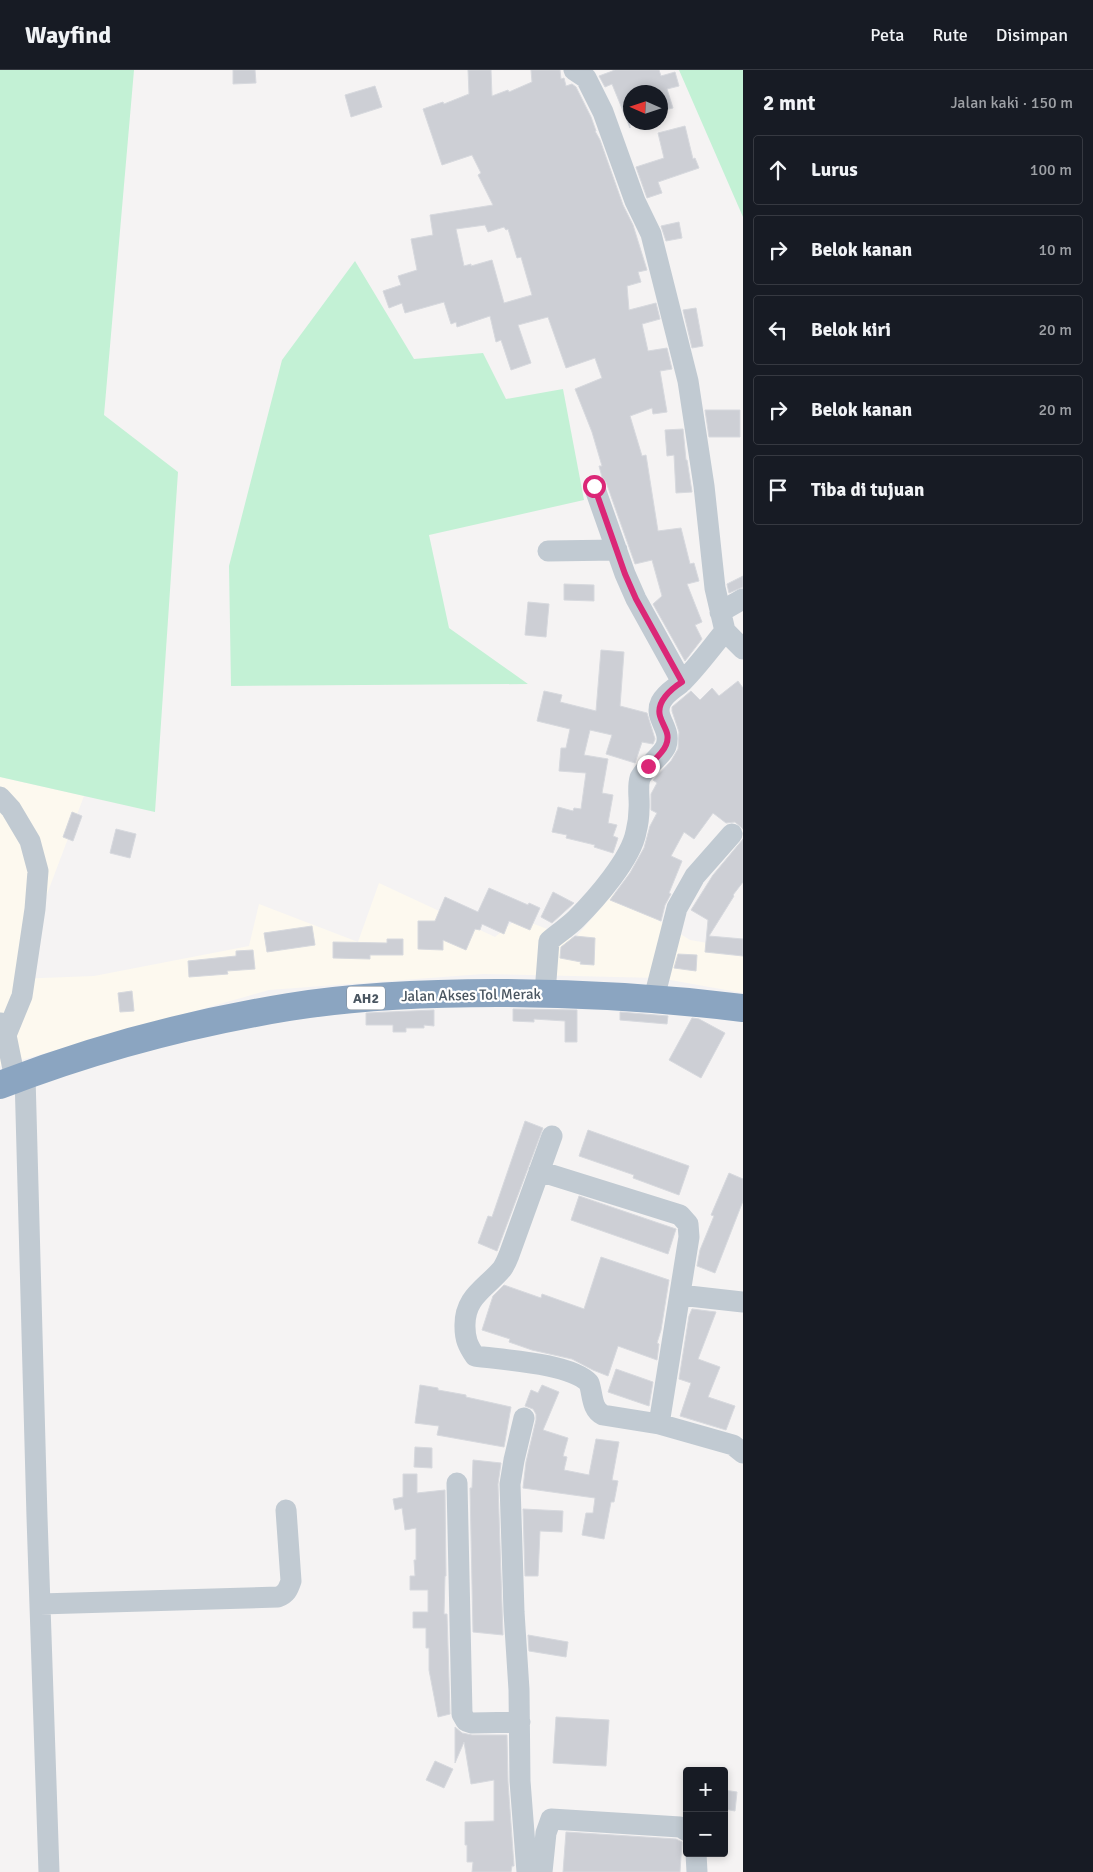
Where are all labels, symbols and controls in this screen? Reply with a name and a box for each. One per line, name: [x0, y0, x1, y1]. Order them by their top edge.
text: Wayfind: [25, 20, 111, 50]
text: Peta: [870, 24, 904, 46]
text: Rute: [932, 24, 968, 46]
text: Disimpan: [996, 24, 1068, 46]
north arrow: [623, 85, 668, 130]
text: 2 mnt: [763, 90, 815, 116]
text: Jalan kaki · 150 m: [951, 93, 1073, 113]
icon: ahead: [764, 156, 792, 184]
text: Lurus: [811, 158, 858, 182]
text: 100 m: [1030, 160, 1072, 180]
icon: right: [764, 236, 792, 264]
text: Belok kanan: [811, 238, 912, 262]
text: 10 m: [1038, 240, 1072, 260]
icon: left: [764, 316, 792, 344]
text: Belok kiri: [811, 318, 891, 342]
text: 20 m: [1038, 320, 1072, 340]
icon: right: [764, 396, 792, 424]
text: Belok kanan: [811, 398, 912, 422]
text: 20 m: [1038, 400, 1072, 420]
route start: [583, 475, 606, 498]
icon: arrive: [764, 476, 792, 504]
text: Tiba di tujuan: [811, 478, 924, 502]
route end: [637, 755, 660, 778]
street label: Jalan Akses Tol Merak: [401, 985, 542, 1005]
road number: AH2: [347, 986, 385, 1010]
map controls: [683, 1767, 728, 1857]
button: +: [683, 1767, 728, 1812]
button: −: [683, 1812, 728, 1857]

